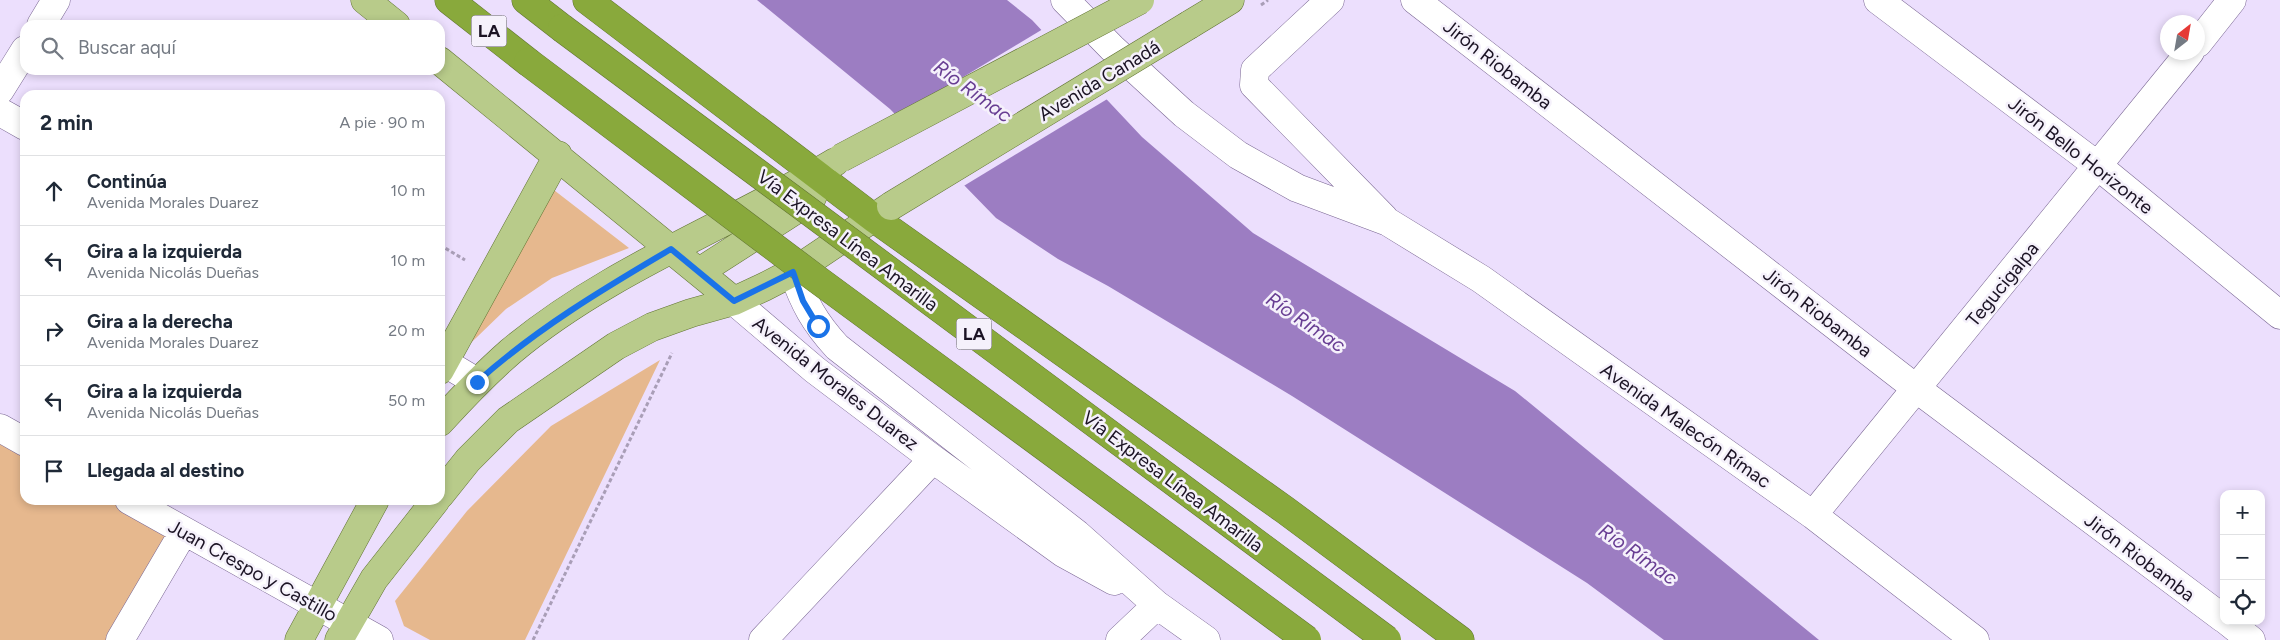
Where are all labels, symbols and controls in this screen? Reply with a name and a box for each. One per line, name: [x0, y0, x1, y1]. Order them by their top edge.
street label: Jirón Riobamba: [1439, 15, 1557, 114]
north arrow: [2160, 15, 2205, 60]
road number: LA: [472, 16, 506, 46]
search box: [20, 20, 445, 75]
icon: search: [38, 34, 66, 62]
street label: Avenida Canadá: [1034, 35, 1164, 126]
text: Buscar aquí: [78, 36, 176, 59]
water label: Río Rímac: [929, 55, 1017, 127]
street label: Jirón Bello Horizonte: [2004, 92, 2158, 219]
text: 2 min: [40, 110, 93, 135]
text: A pie · 90 m: [339, 113, 425, 132]
street label: Vía Expresa Línea Amarilla: [753, 165, 943, 316]
text: Continúa: [87, 170, 167, 193]
icon: ahead: [40, 177, 68, 205]
text: 10 m: [391, 181, 425, 200]
text: Avenida Morales Duarez: [87, 193, 259, 212]
street label: Tegucigalpa: [1961, 237, 2043, 331]
text: Gira a la izquierda: [87, 240, 242, 263]
icon: left: [40, 247, 68, 275]
text: 10 m: [391, 251, 425, 270]
text: Avenida Nicolás Dueñas: [87, 263, 259, 282]
street label: Jirón Riobamba: [1759, 263, 1877, 362]
water label: Río Rímac: [1262, 287, 1350, 357]
text: Gira a la derecha: [87, 310, 233, 333]
street label: Avenida Morales Duarez: [748, 312, 923, 455]
route start: [807, 315, 830, 338]
icon: right: [40, 317, 68, 345]
road number: LA: [956, 318, 992, 349]
text: 20 m: [388, 321, 425, 340]
text: Avenida Morales Duarez: [87, 333, 259, 352]
street label: Avenida Malecón Rímac: [1596, 358, 1775, 493]
route end: [466, 371, 489, 394]
text: Gira a la izquierda: [87, 380, 242, 403]
icon: left: [40, 387, 68, 415]
text: 50 m: [388, 391, 425, 410]
text: Avenida Nicolás Dueñas: [87, 403, 259, 422]
street label: Vía Expresa Línea Amarilla: [1078, 406, 1268, 557]
icon: arrive: [40, 457, 68, 485]
text: Llegada al destino: [87, 459, 244, 482]
map controls: [2220, 490, 2265, 625]
button: +: [2220, 490, 2265, 535]
street label: Jirón Riobamba: [2080, 508, 2199, 606]
street label: Juan Crespo y Castillo: [164, 514, 341, 626]
water label: Río Rímac: [1594, 518, 1682, 590]
button: −: [2220, 535, 2265, 580]
button: locate: [2220, 580, 2265, 625]

